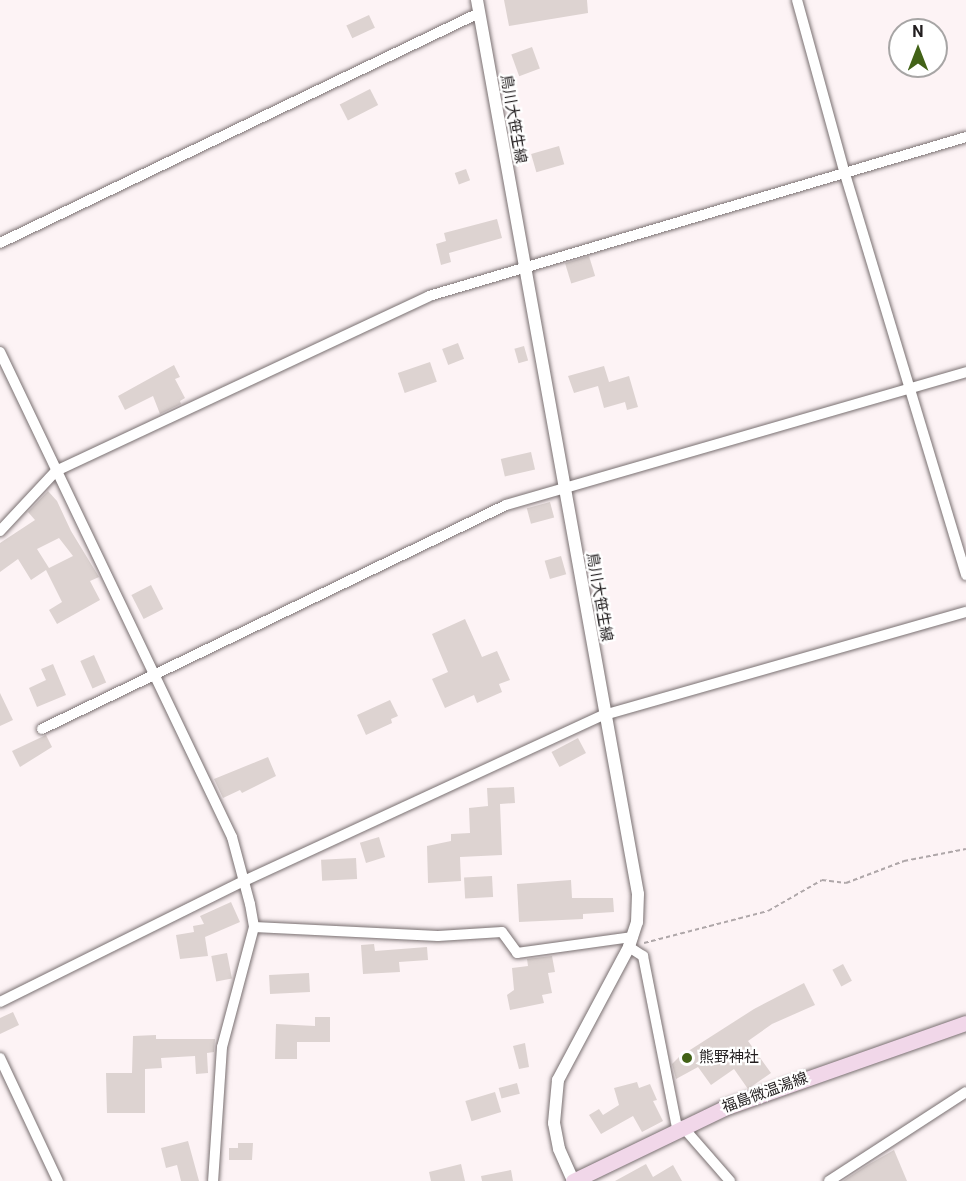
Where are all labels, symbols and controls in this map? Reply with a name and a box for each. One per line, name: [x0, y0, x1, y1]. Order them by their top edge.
north arrow: [888, 18, 948, 78]
text: N: [912, 22, 924, 41]
street label: 鳥川大笹生線: [496, 73, 530, 165]
street label: 鳥川大笹生線: [582, 551, 616, 643]
place label: 熊野神社: [699, 1049, 759, 1067]
marker: 熊野神社: [680, 1051, 694, 1065]
street label: 福島微温湯線: [720, 1069, 810, 1117]

